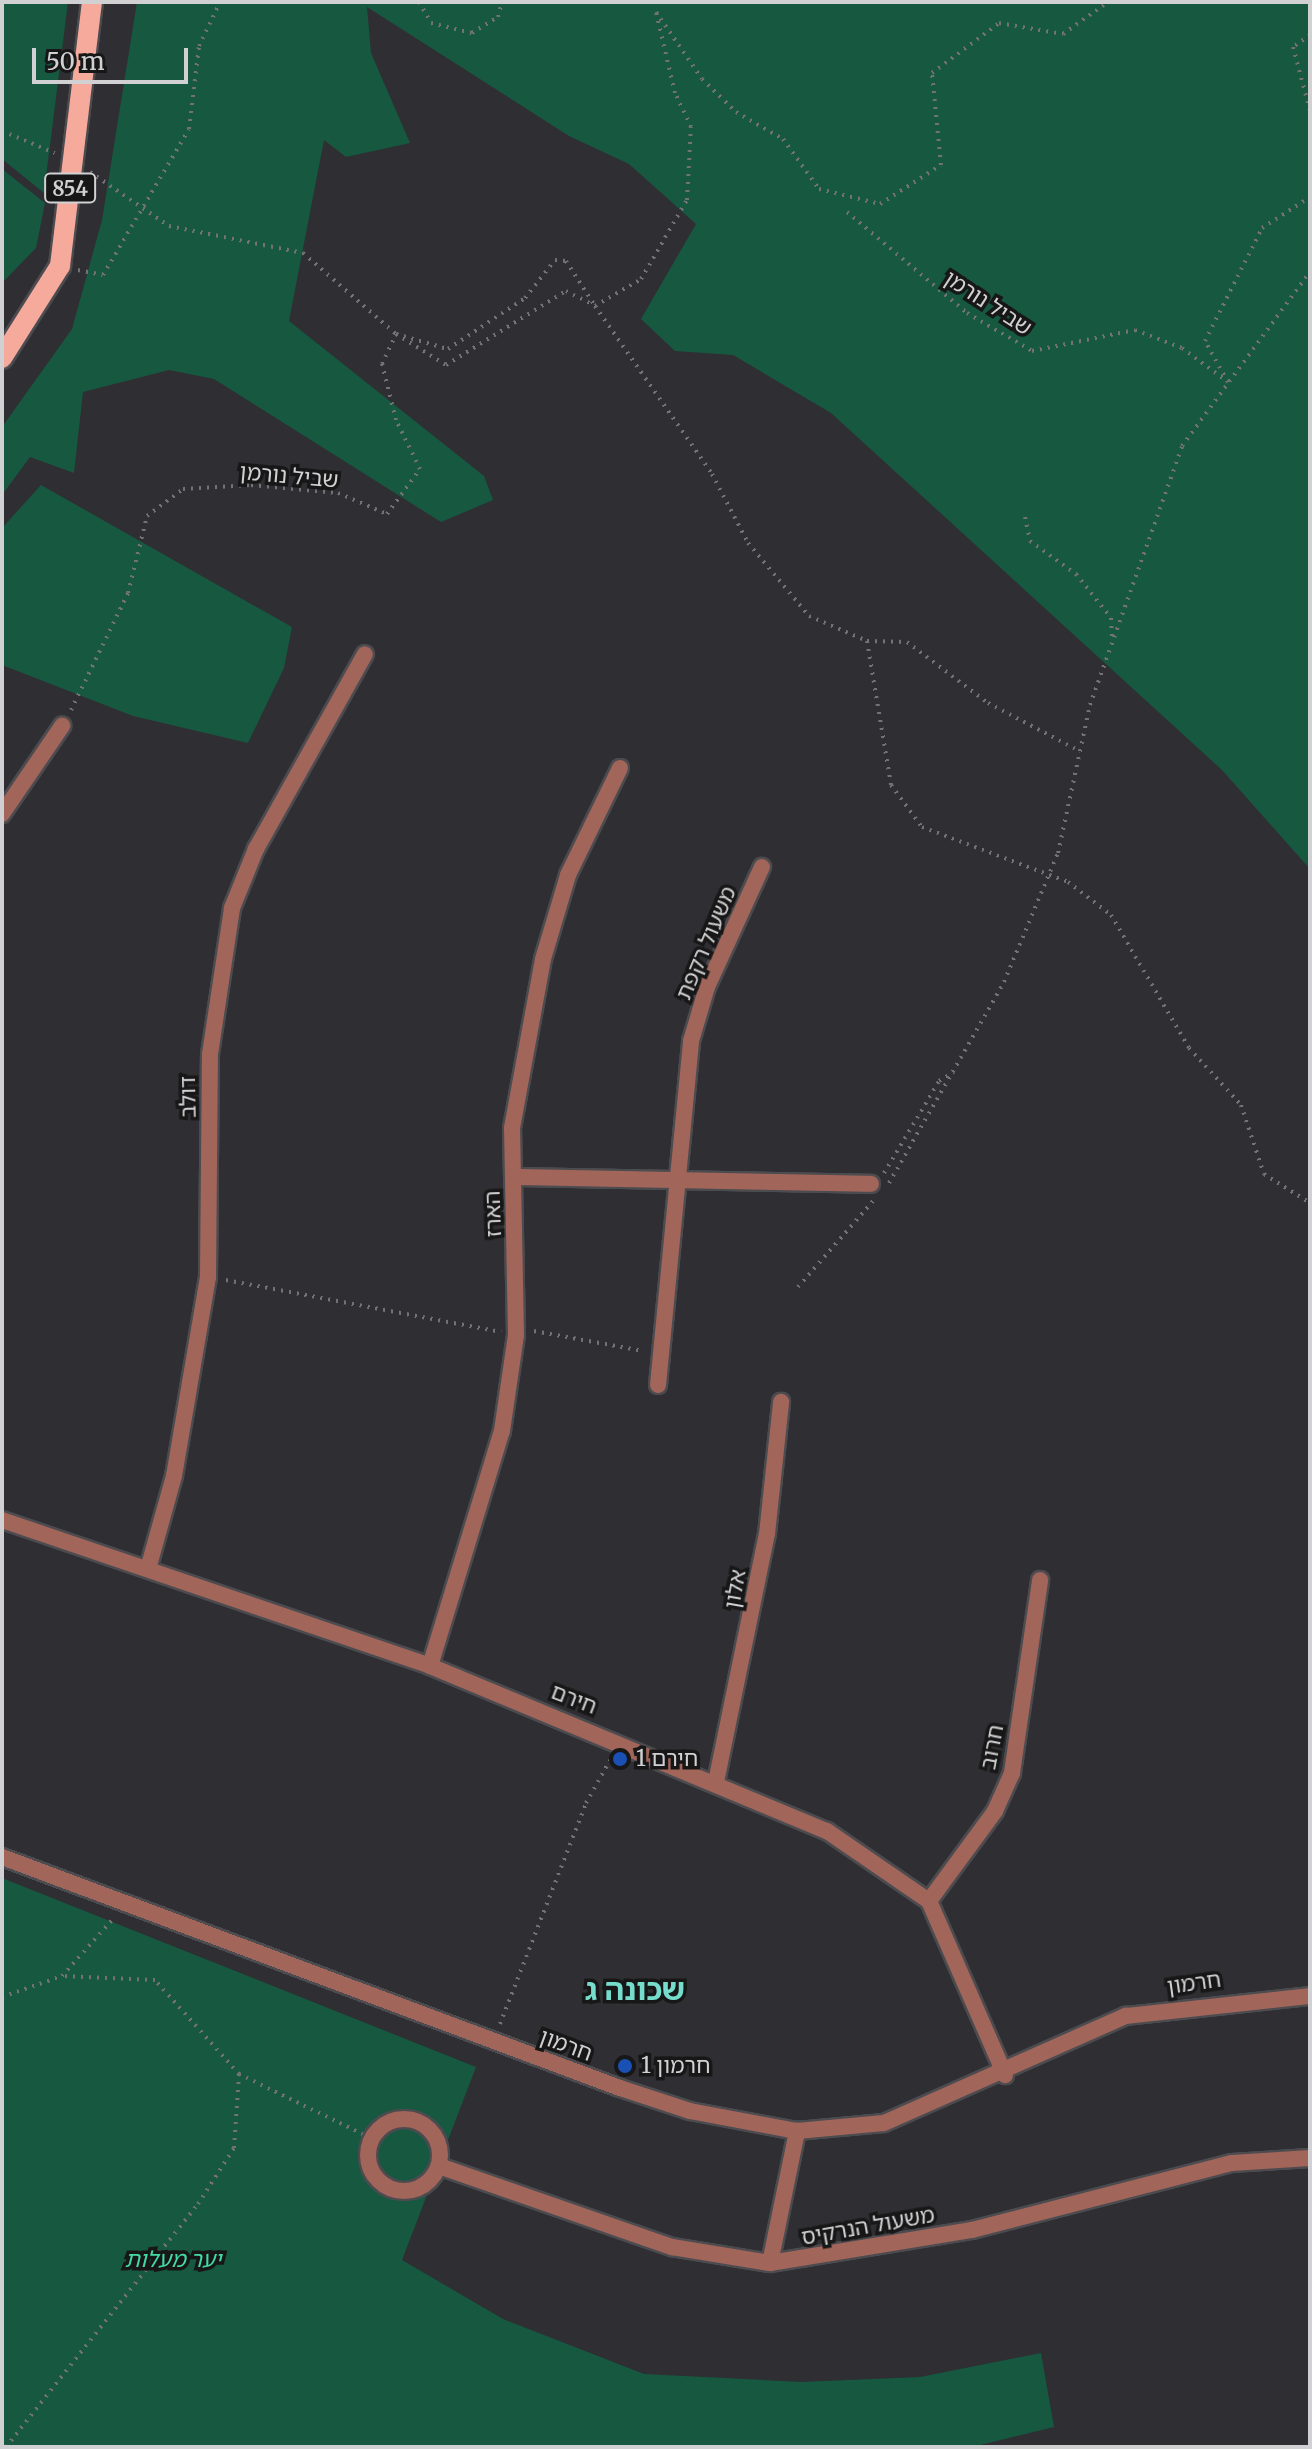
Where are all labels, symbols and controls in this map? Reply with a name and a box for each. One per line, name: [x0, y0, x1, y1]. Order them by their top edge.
scale bar: [36, 32, 192, 82]
text: 50 m: [46, 46, 105, 77]
road number: 854: [44, 172, 96, 204]
street label: שביל נורמן: [939, 265, 1037, 341]
street label: שביל נורמן: [238, 459, 340, 493]
street label: משעול רקפת: [670, 882, 742, 1004]
street label: דולב: [174, 1076, 202, 1118]
street label: הארז: [479, 1190, 507, 1238]
street label: אלון: [719, 1567, 751, 1611]
street label: חירם: [547, 1678, 601, 1720]
street label: חרוב: [975, 1722, 1009, 1772]
place label: חירם 1: [636, 1746, 698, 1772]
marker: חירם 1: [611, 1750, 629, 1768]
street label: חרמון: [1165, 1966, 1223, 2000]
district label: שכונה ג: [585, 1971, 685, 2007]
street label: חרמון: [536, 2023, 596, 2067]
place label: חרמון 1: [641, 2053, 710, 2079]
marker: חרמון 1: [616, 2057, 634, 2075]
street label: משעול הנרקיס: [799, 2201, 937, 2251]
park label: יער מעלות: [125, 2247, 221, 2273]

